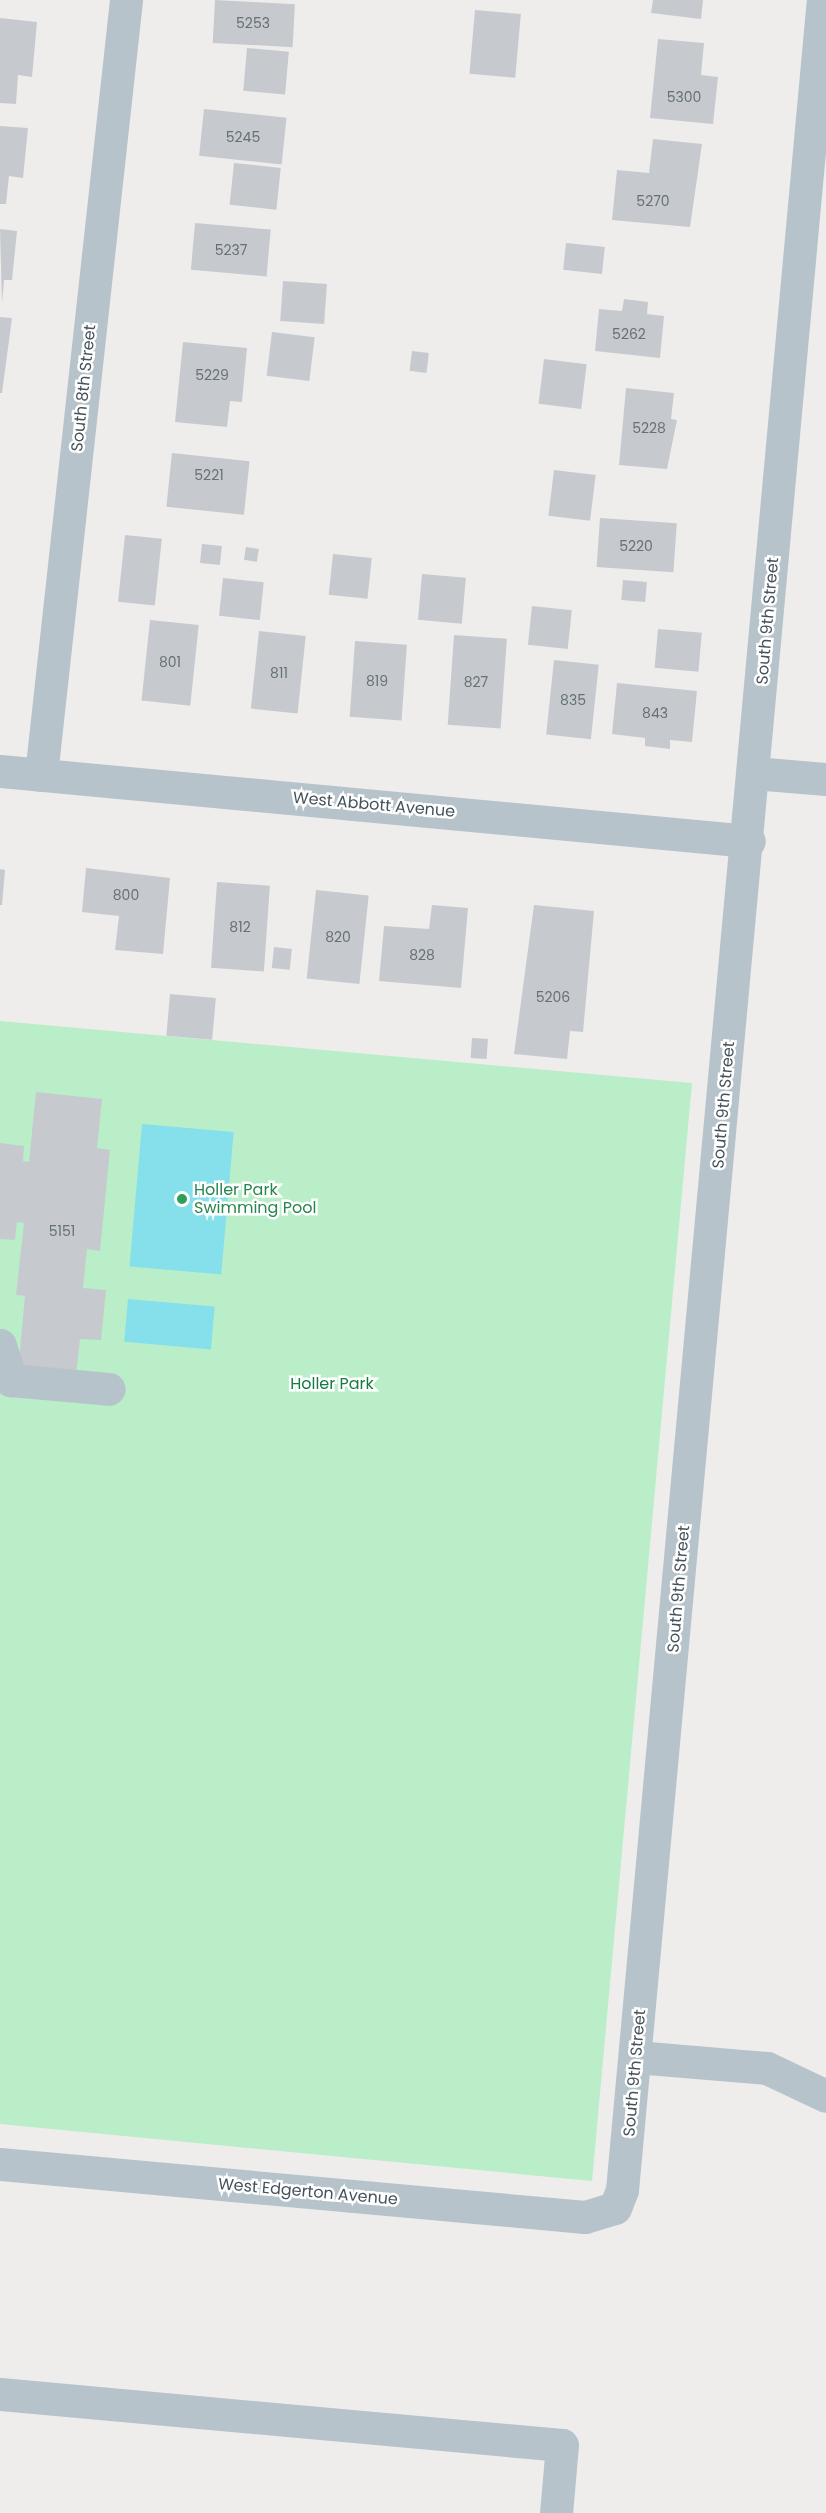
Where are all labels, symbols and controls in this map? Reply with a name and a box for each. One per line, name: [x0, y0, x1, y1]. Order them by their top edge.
house number: 5253: [236, 15, 270, 31]
house number: 5300: [667, 89, 701, 105]
house number: 5245: [226, 129, 260, 145]
house number: 5270: [636, 193, 670, 209]
house number: 5237: [215, 242, 247, 258]
street label: South 8th Street: [68, 324, 100, 452]
house number: 5262: [612, 326, 646, 342]
house number: 5229: [195, 367, 229, 383]
house number: 5228: [632, 420, 666, 436]
house number: 5221: [194, 467, 224, 483]
house number: 5220: [619, 538, 653, 554]
street label: South 9th Street: [753, 557, 783, 685]
house number: 801: [159, 654, 181, 670]
house number: 811: [270, 665, 288, 681]
house number: 819: [366, 673, 388, 689]
house number: 827: [464, 674, 488, 690]
house number: 835: [560, 692, 586, 708]
house number: 843: [642, 705, 668, 721]
street label: West Abbott Avenue: [292, 788, 456, 822]
house number: 800: [113, 887, 139, 903]
house number: 812: [229, 919, 251, 935]
house number: 820: [325, 929, 351, 945]
house number: 828: [409, 947, 435, 963]
house number: 5206: [536, 989, 570, 1005]
street label: South 9th Street: [709, 1041, 739, 1169]
place label: Holler Park Swimming Pool: [194, 1180, 316, 1218]
marker: Holler Park Swimming Pool: [175, 1192, 189, 1206]
house number: 5151: [49, 1223, 75, 1239]
park label: Holler Park: [290, 1374, 374, 1394]
street label: South 9th Street: [664, 1525, 694, 1653]
street label: South 9th Street: [620, 2009, 650, 2137]
street label: West Edgerton Avenue: [217, 2175, 399, 2209]

